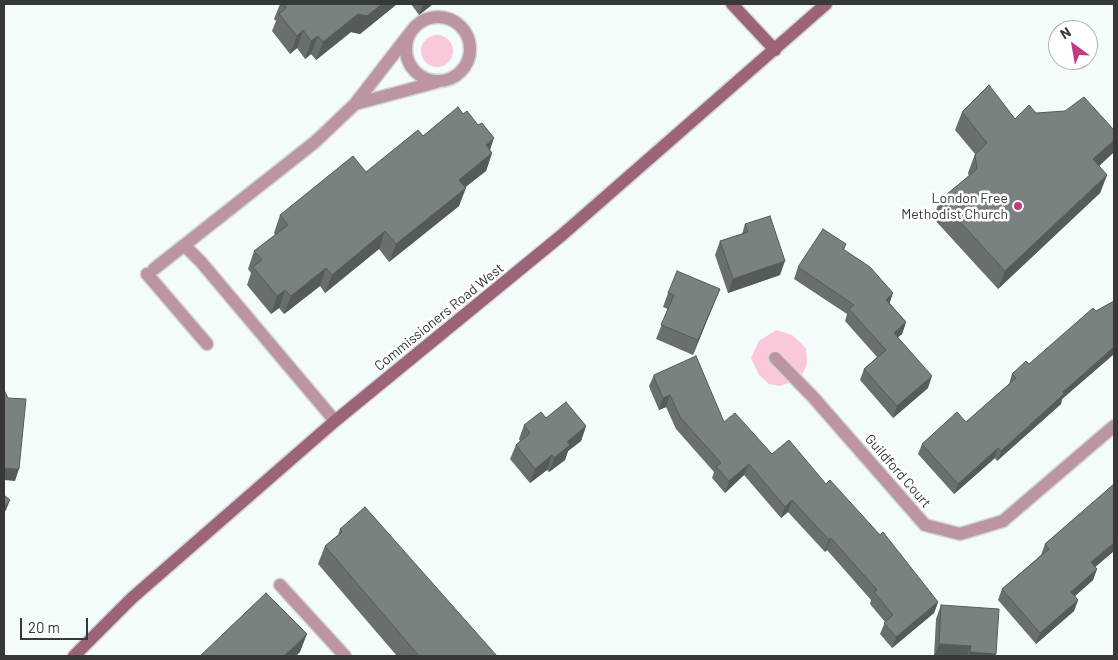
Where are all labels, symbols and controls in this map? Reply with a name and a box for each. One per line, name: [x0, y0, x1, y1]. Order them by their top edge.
north arrow: [1048, 20, 1098, 70]
text: N: [1057, 23, 1074, 42]
place label: London Free Methodist Church: [901, 190, 1008, 222]
marker: London Free Methodist Church: [1012, 200, 1024, 212]
street label: Commissioners Road West: [371, 260, 507, 374]
street label: Guildford Court: [861, 431, 935, 511]
scale bar: [22, 608, 90, 640]
text: 20 m: [28, 618, 60, 636]

